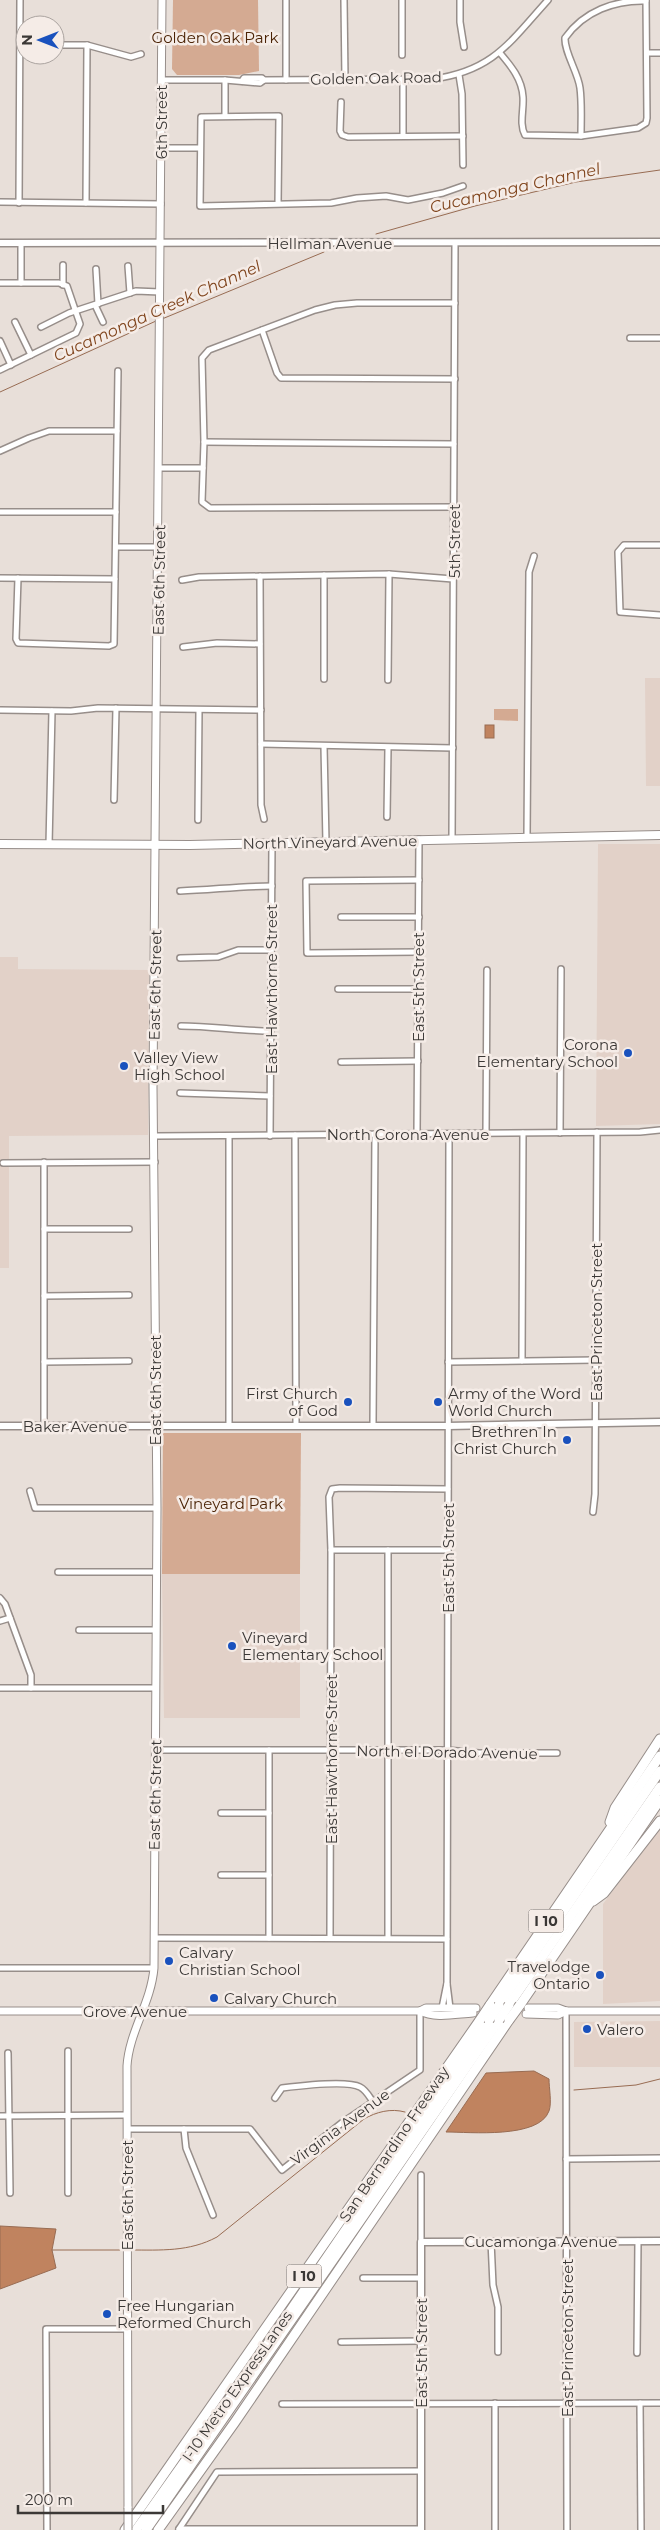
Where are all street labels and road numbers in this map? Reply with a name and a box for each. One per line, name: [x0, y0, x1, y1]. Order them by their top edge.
street label: Golden Oak Road: [310, 67, 442, 89]
street label: 6th Street: [152, 85, 171, 159]
street label: Hellman Avenue: [268, 234, 392, 253]
street label: 5th Street: [445, 504, 464, 578]
street label: East 6th Street: [149, 524, 169, 636]
street label: North Vineyard Avenue: [243, 831, 417, 853]
street label: East Hawthorne Street: [262, 904, 281, 1074]
street label: East 6th Street: [145, 929, 165, 1041]
street label: East 5th Street: [409, 932, 428, 1042]
street label: North Corona Avenue: [327, 1125, 489, 1144]
street label: East Princeton Street: [587, 1243, 606, 1401]
street label: East 6th Street: [146, 1335, 165, 1445]
street label: Baker Avenue: [23, 1417, 127, 1436]
street label: East 5th Street: [439, 1503, 458, 1613]
street label: East Hawthorne Street: [322, 1674, 341, 1844]
street label: East 6th Street: [145, 1739, 165, 1851]
street label: North el Dorado Avenue: [356, 1741, 538, 1763]
road number: I 10: [528, 1910, 564, 1932]
street label: Grove Avenue: [83, 2002, 187, 2021]
street label: San Bernardino Freeway: [335, 2062, 454, 2225]
street label: Virginia Avenue: [287, 2085, 393, 2169]
street label: East 6th Street: [118, 2140, 137, 2250]
street label: Cucamonga Avenue: [465, 2232, 617, 2251]
street label: East Princeton Street: [558, 2259, 577, 2417]
road number: I 10: [286, 2264, 322, 2288]
street label: East 5th Street: [412, 2298, 431, 2408]
street label: I-10 Metro ExpressLanes: [178, 2307, 296, 2465]

